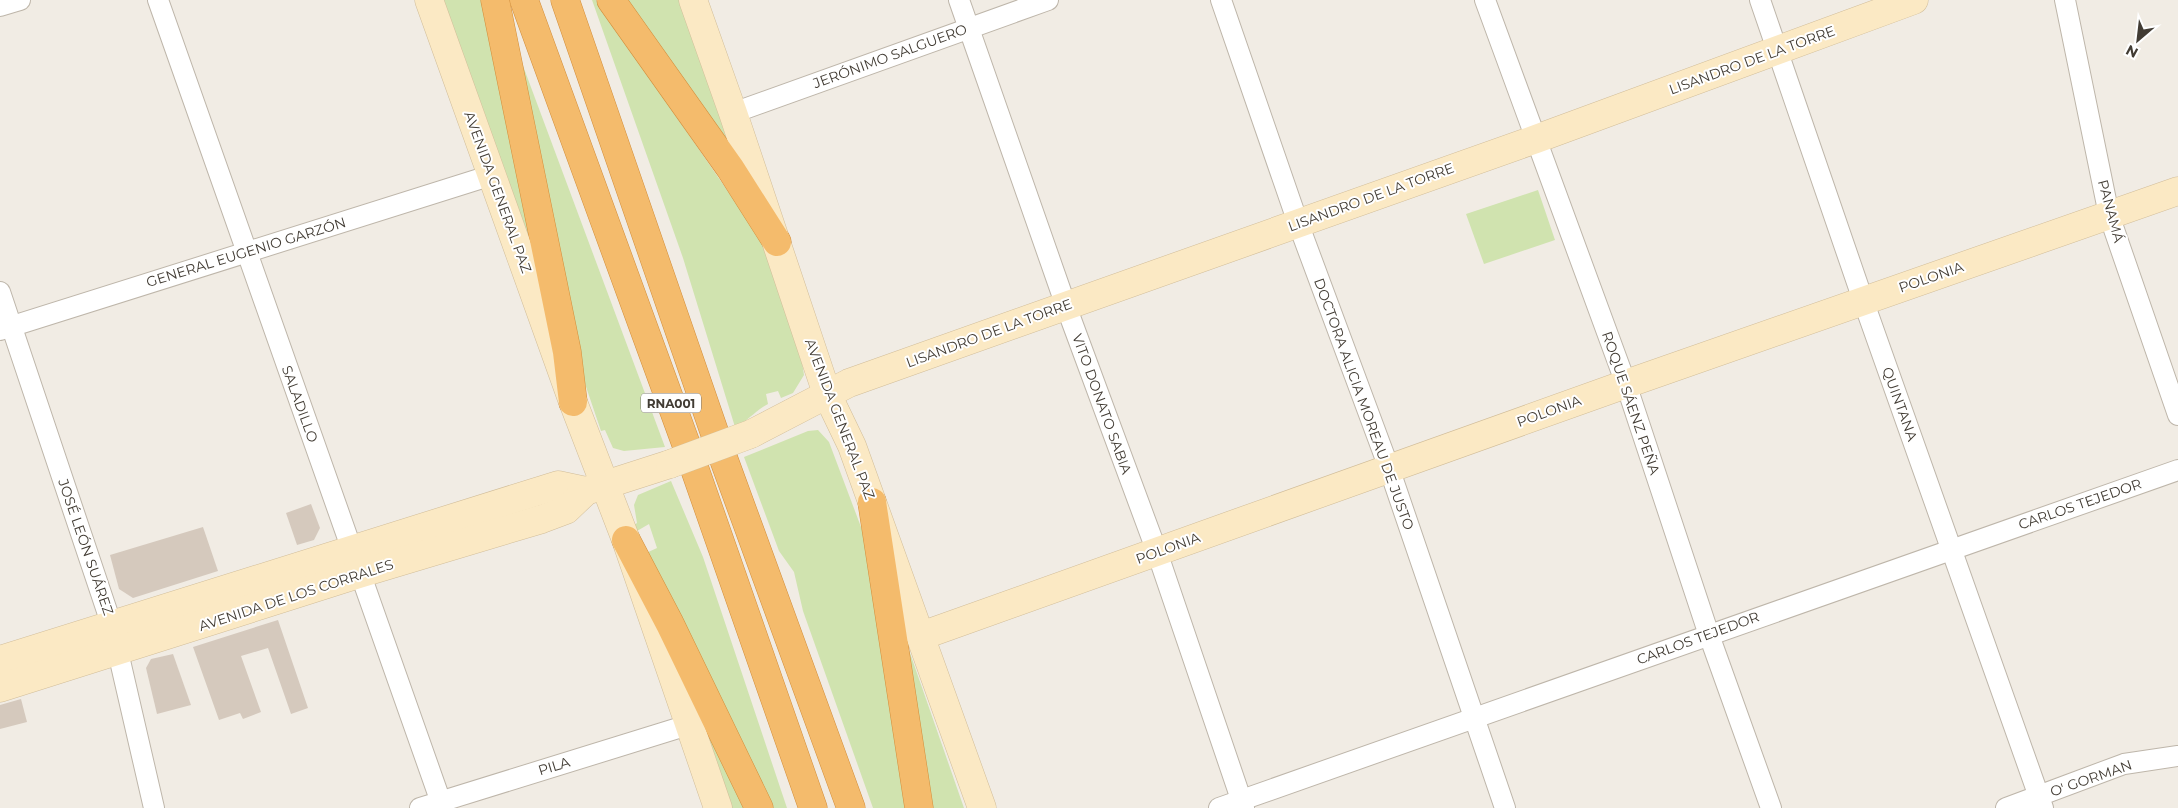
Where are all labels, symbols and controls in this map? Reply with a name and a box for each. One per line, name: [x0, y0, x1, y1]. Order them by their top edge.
north arrow: [2113, 15, 2163, 65]
street label: JERÓNIMO SALGUERO: [810, 20, 970, 93]
street label: LISANDRO DE LA TORRE: [1667, 22, 1837, 98]
text: N: [2123, 41, 2141, 62]
street label: AVENIDA GENERAL PAZ: [460, 109, 536, 275]
street label: LISANDRO DE LA TORRE: [1286, 159, 1456, 235]
street label: PANAMÁ: [2094, 178, 2128, 245]
street label: GENERAL EUGENIO GARZÓN: [144, 213, 348, 291]
street label: POLONIA: [1896, 257, 1967, 296]
street label: DOCTORA ALICIA MOREAU DE JUSTO: [1310, 276, 1418, 533]
street label: LISANDRO DE LA TORRE: [904, 295, 1074, 371]
street label: ROQUE SÁENZ PEÑA: [1598, 329, 1664, 478]
street label: VITO DONATO SABIA: [1068, 331, 1136, 478]
street label: AVENIDA GENERAL PAZ: [801, 336, 879, 502]
street label: SALADILLO: [278, 363, 322, 445]
street label: QUINTANA: [1878, 365, 1922, 444]
street label: POLONIA: [1514, 391, 1585, 431]
road number: RNA001: [641, 393, 701, 412]
street label: CARLOS TEJEDOR: [2016, 474, 2144, 534]
street label: JOSÉ LEÓN SUÁREZ: [54, 476, 118, 617]
street label: POLONIA: [1133, 528, 1204, 568]
street label: AVENIDA DE LOS CORRALES: [196, 555, 396, 635]
street label: CARLOS TEJEDOR: [1634, 607, 1762, 669]
street label: PILA: [536, 752, 573, 779]
street label: O' GORMAN: [2048, 756, 2134, 800]

